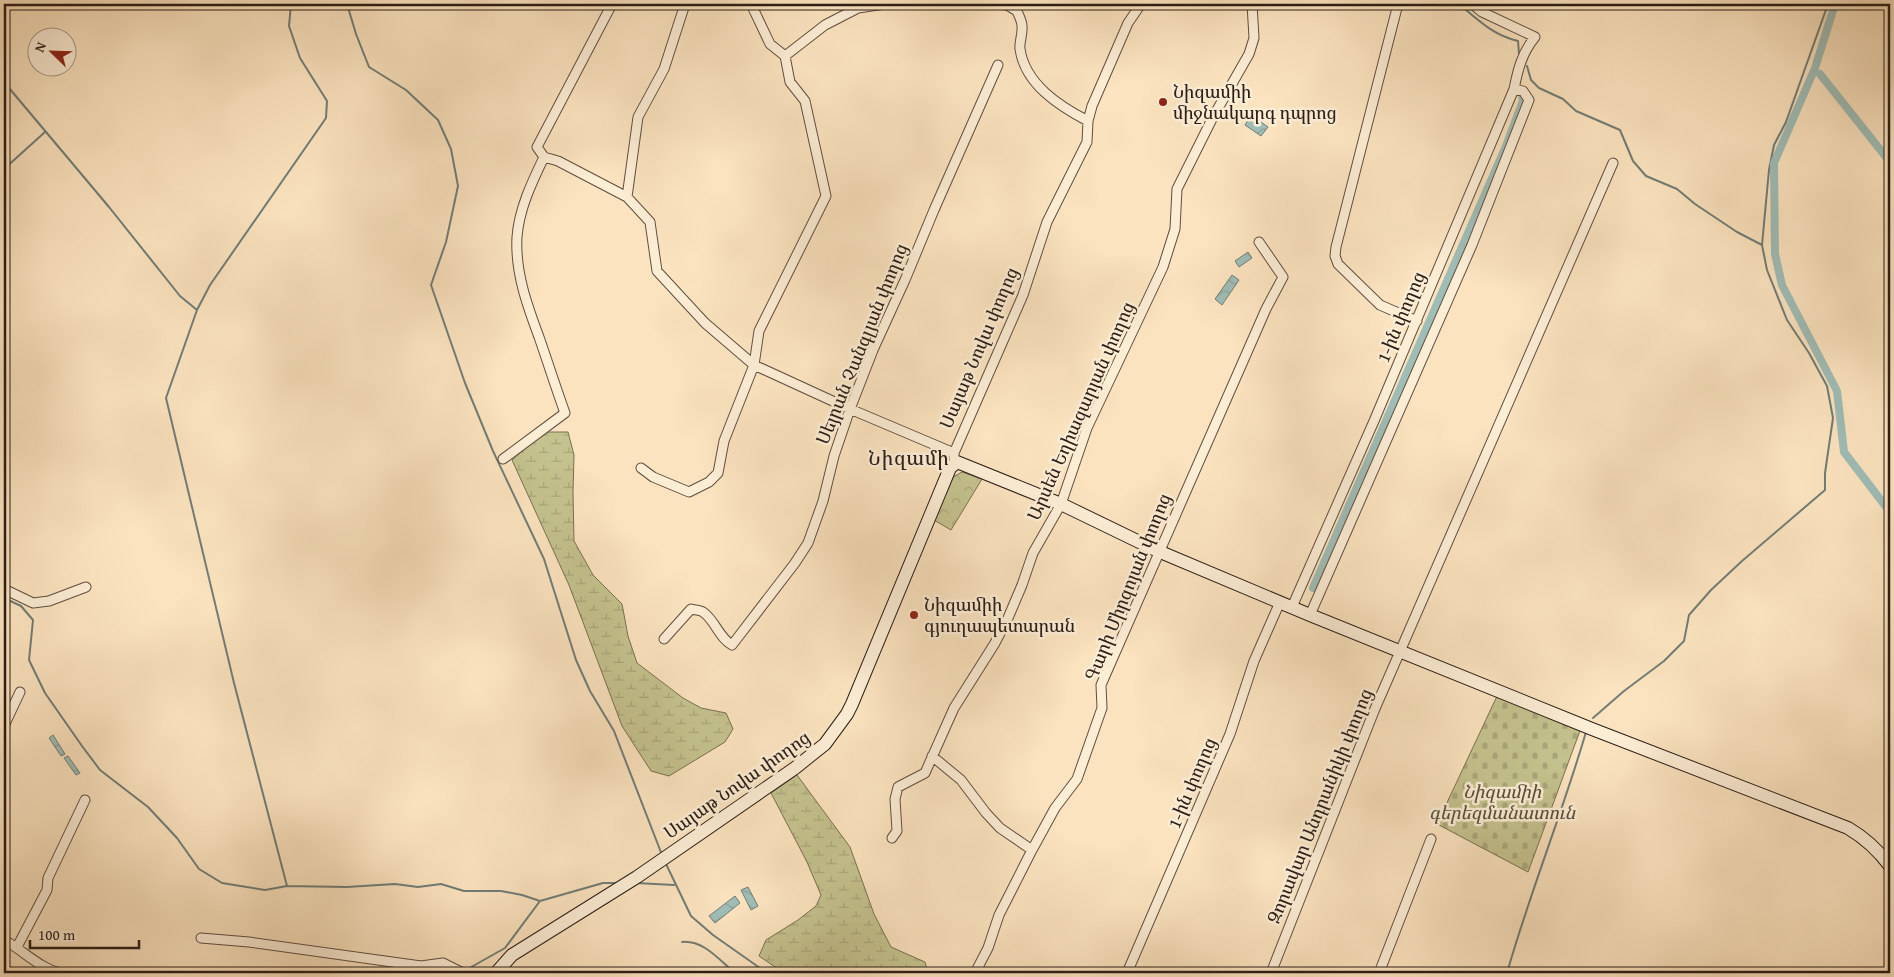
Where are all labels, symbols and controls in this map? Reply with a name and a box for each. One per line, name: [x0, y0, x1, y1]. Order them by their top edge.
north arrow: [28, 28, 78, 78]
text: N: [29, 38, 51, 55]
place label: Նիզամիի միջնակարգ դպրոց: [1173, 78, 1337, 126]
marker: Նիզամիի միջնակարգ դպրոց: [1157, 96, 1169, 108]
street label: Սեյրան Չանգլյան փողոց: [809, 239, 914, 448]
street label: Սայաթ Նովա փողոց: [932, 263, 1025, 433]
street label: 1-ին փողոց: [1369, 267, 1432, 366]
street label: Արսեն Եղիազարյան փողոց: [1020, 297, 1141, 525]
district label: Նիզամի: [868, 443, 950, 472]
street label: Գարի Միրզոյան փողոց: [1078, 489, 1178, 685]
place label: Նիզամիի գյուղապետարան: [924, 591, 1075, 639]
marker: Նիզամիի գյուղապետարան: [908, 609, 920, 621]
street label: Զորավար Անդրանիկի փողոց: [1260, 684, 1379, 927]
street label: Սայաթ Նովա փողոց: [658, 724, 815, 845]
street label: 1-ին փողոց: [1160, 733, 1223, 832]
park label: Նիզամիի գերեզմանատուն: [1429, 778, 1576, 826]
scale bar: [30, 917, 139, 949]
text: 100 m: [38, 924, 76, 945]

